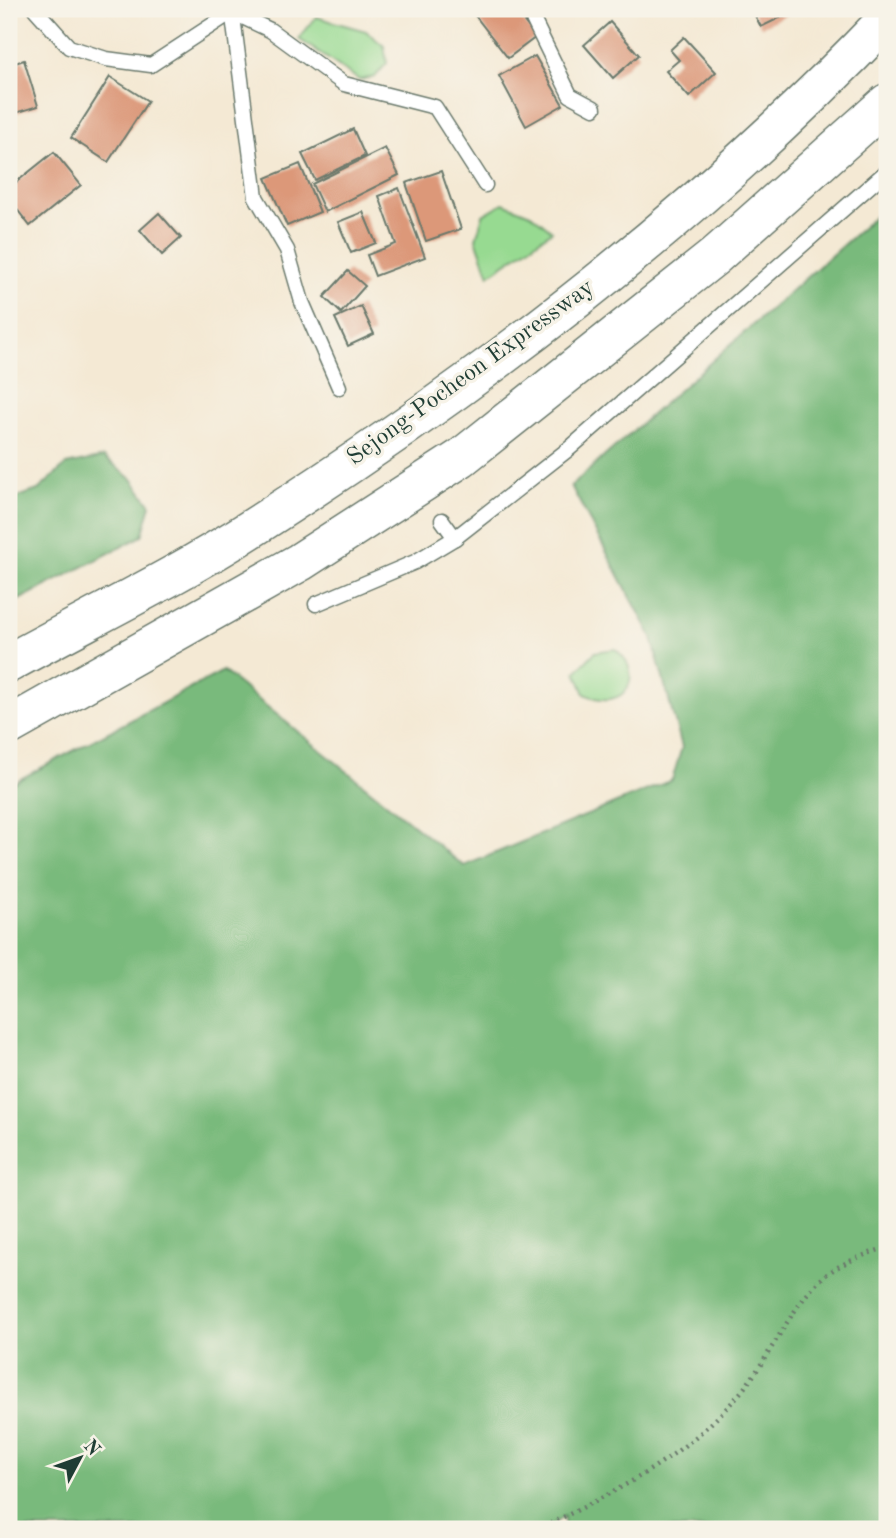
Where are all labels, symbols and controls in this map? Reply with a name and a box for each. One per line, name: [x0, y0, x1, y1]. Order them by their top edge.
street label: Sejong-Pocheon Expressway: [343, 275, 599, 470]
north arrow: [46, 1422, 116, 1492]
text: N: [79, 1437, 103, 1461]

